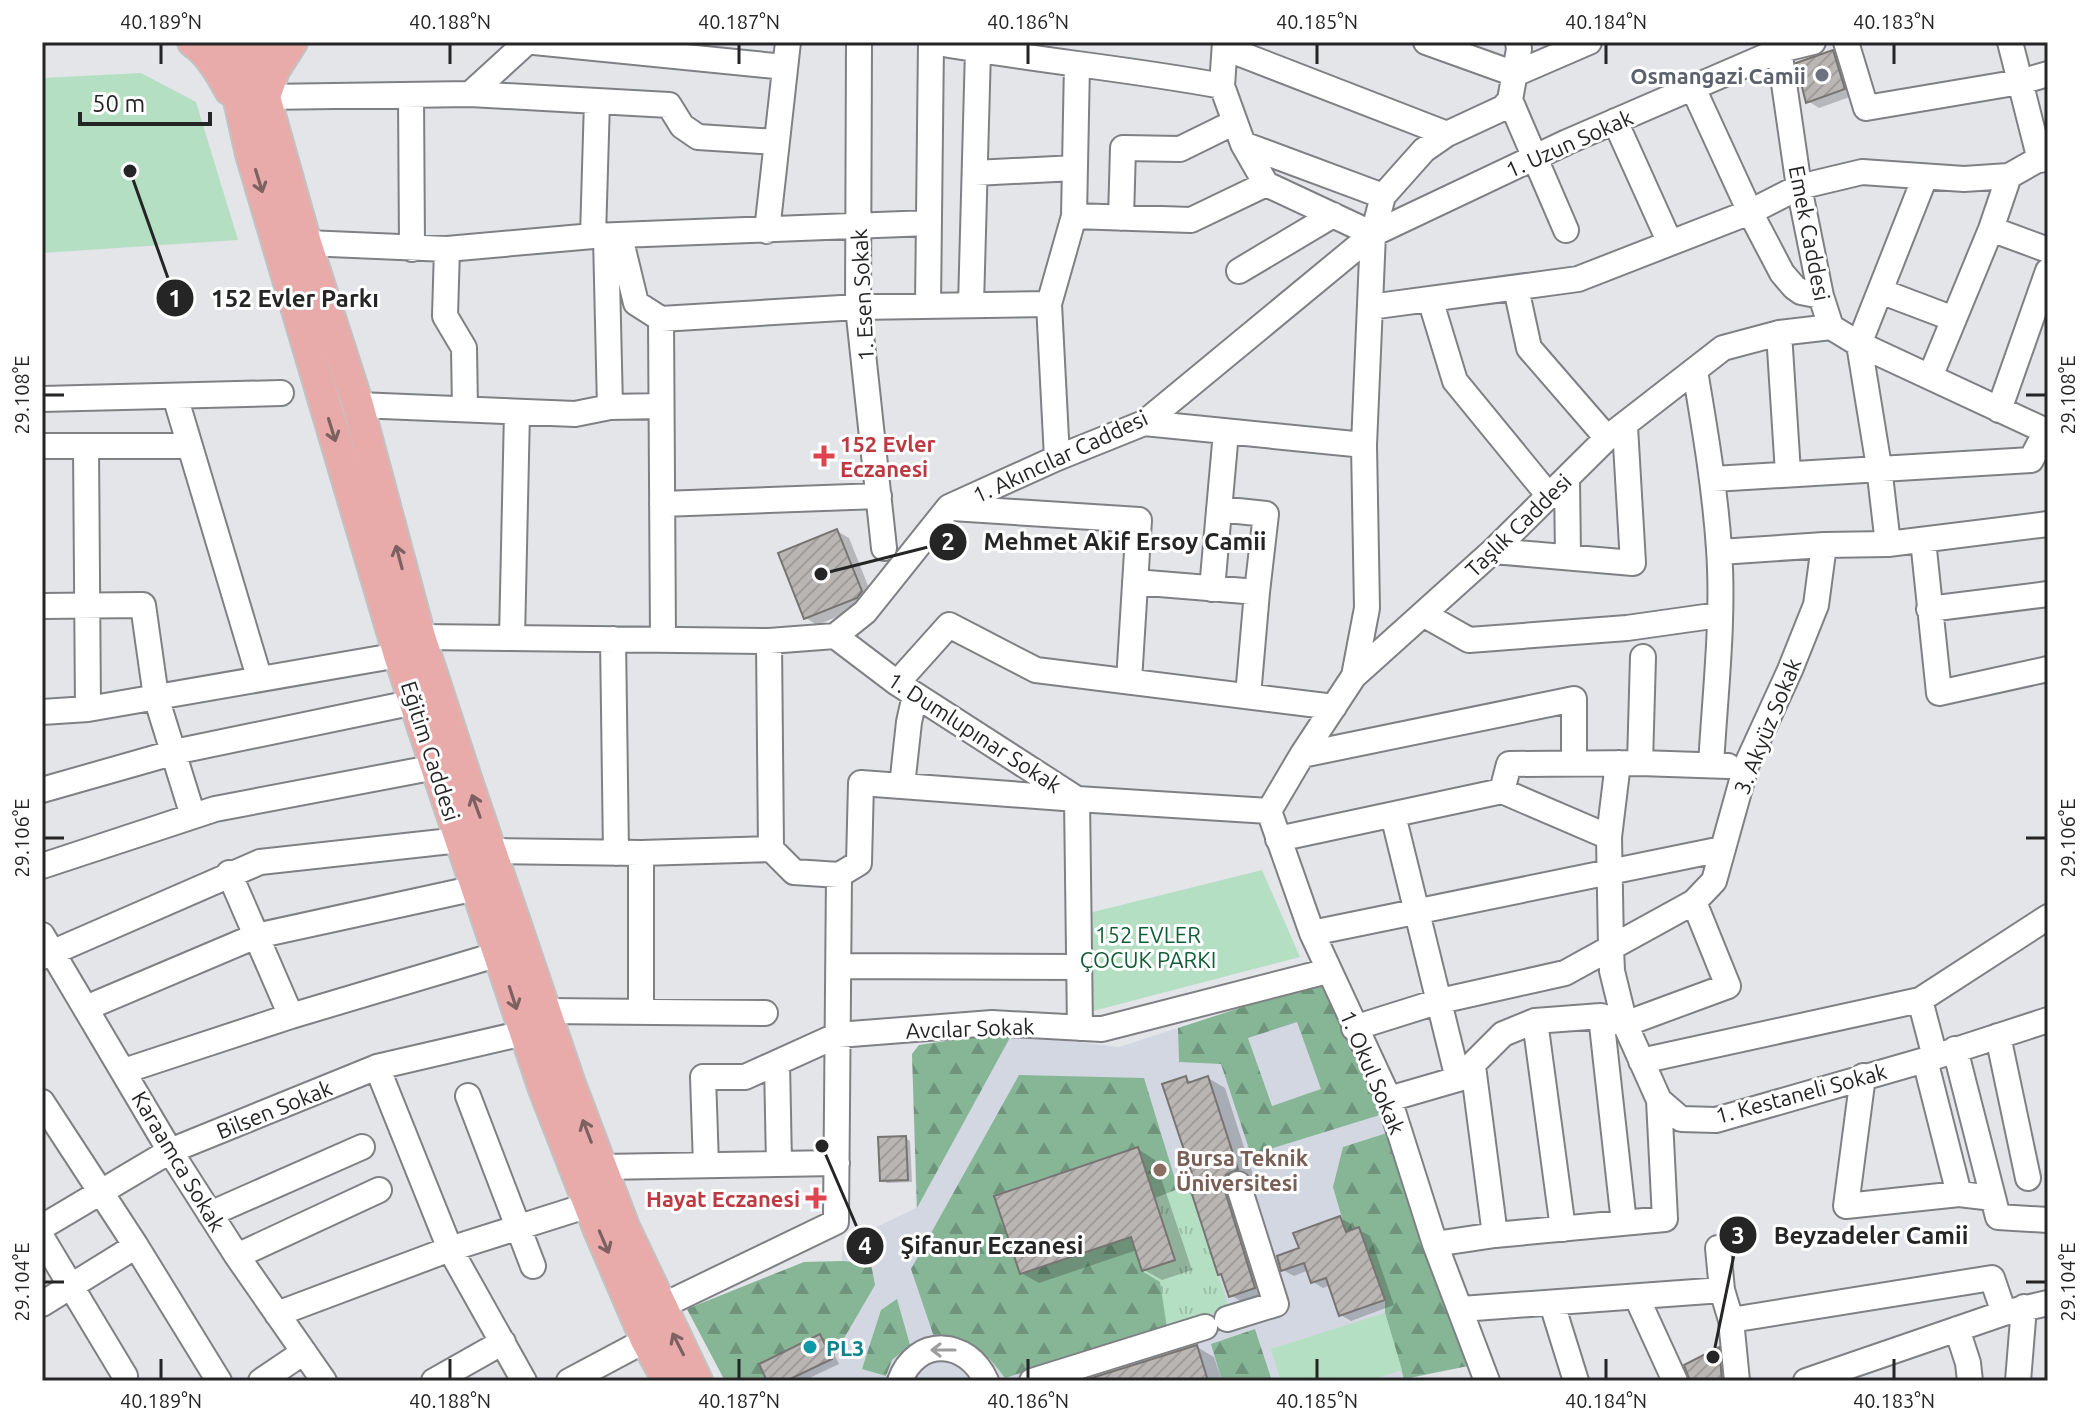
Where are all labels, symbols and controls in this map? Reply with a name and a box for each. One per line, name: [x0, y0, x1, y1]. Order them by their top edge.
text: 40.189°N: [120, 10, 202, 33]
text: 40.188°N: [409, 10, 491, 33]
text: 40.187°N: [698, 10, 780, 33]
text: 40.186°N: [987, 10, 1069, 33]
text: 40.185°N: [1276, 10, 1358, 33]
text: 40.184°N: [1565, 10, 1647, 33]
text: 40.183°N: [1853, 10, 1935, 33]
place label: Osmangazi Camii: [1630, 63, 1806, 88]
marker: Osmangazi Camii: [1813, 66, 1831, 84]
scale bar: [80, 76, 210, 126]
text: 50 m: [92, 90, 145, 117]
street label: 1. Uzun Sokak: [1502, 104, 1636, 182]
street label: Emek Caddesi: [1785, 163, 1835, 303]
one-way arrow: [252, 168, 267, 194]
street label: 1. Esen Sokak: [846, 228, 878, 362]
callout: 152 Evler Parkı: [155, 274, 395, 322]
text: 1: [168, 285, 182, 312]
text: 152 Evler Parkı: [211, 285, 379, 312]
text: 29.108°E: [10, 356, 33, 435]
text: 29.108°E: [2056, 356, 2079, 435]
street label: 1. Akıncılar Caddesi: [969, 405, 1151, 507]
one-way arrow: [325, 417, 340, 443]
place label: 152 Evler Eczanesi: [840, 431, 936, 481]
marker: 152 Evler Eczanesi: [815, 447, 833, 465]
street label: Taşlık Caddesi: [1460, 468, 1576, 582]
callout: Mehmet Akif Ersoy Camii: [928, 518, 1283, 566]
text: 2: [941, 528, 955, 555]
text: Mehmet Akif Ersoy Camii: [983, 528, 1267, 555]
one-way arrow: [391, 545, 406, 571]
street label: 3. Akyüz Sokak: [1728, 654, 1806, 798]
street label: 1. Dumlupınar Sokak: [884, 667, 1066, 797]
street label: Eğitim Caddesi: [397, 678, 465, 824]
one-way arrow: [468, 794, 482, 819]
text: 29.106°E: [10, 799, 33, 878]
text: 29.106°E: [2056, 799, 2079, 878]
park label: 152 EVLER ÇOCUK PARKI: [1080, 922, 1216, 972]
one-way arrow: [506, 985, 521, 1011]
street label: 1. Okul Sokak: [1336, 1006, 1410, 1138]
street label: Avcılar Sokak: [905, 1013, 1035, 1043]
street label: 1. Kestaneli Sokak: [1713, 1058, 1889, 1128]
street label: Bilsen Sokak: [213, 1075, 335, 1143]
street label: Karaamca Sokak: [127, 1086, 231, 1236]
one-way arrow: [579, 1119, 593, 1144]
place label: Bursa Teknik Üniversitesi: [1176, 1145, 1309, 1195]
marker: Bursa Teknik Üniversitesi: [1151, 1161, 1169, 1179]
place label: Hayat Eczanesi: [646, 1186, 800, 1211]
marker: Hayat Eczanesi: [807, 1189, 825, 1207]
callout: Beyzadeler Camii: [1718, 1211, 1984, 1259]
callout: Şifanur Eczanesi: [845, 1222, 1100, 1270]
text: 3: [1731, 1222, 1745, 1249]
text: Beyzadeler Camii: [1774, 1222, 1968, 1249]
one-way arrow: [598, 1229, 613, 1254]
text: 4: [858, 1232, 872, 1259]
text: Şifanur Eczanesi: [901, 1232, 1083, 1259]
text: 29.104°E: [10, 1243, 33, 1322]
text: 29.104°E: [2056, 1243, 2079, 1322]
one-way arrow: [669, 1333, 685, 1357]
place label: PL3: [826, 1335, 864, 1360]
marker: PL3: [801, 1338, 819, 1356]
one-way arrow: [930, 1342, 957, 1358]
text: 40.189°N: [120, 1389, 202, 1412]
text: 40.188°N: [409, 1389, 491, 1412]
text: 40.187°N: [698, 1389, 780, 1412]
text: 40.186°N: [987, 1389, 1069, 1412]
text: 40.185°N: [1276, 1389, 1358, 1412]
text: 40.184°N: [1565, 1389, 1647, 1412]
text: 40.183°N: [1853, 1389, 1935, 1412]

